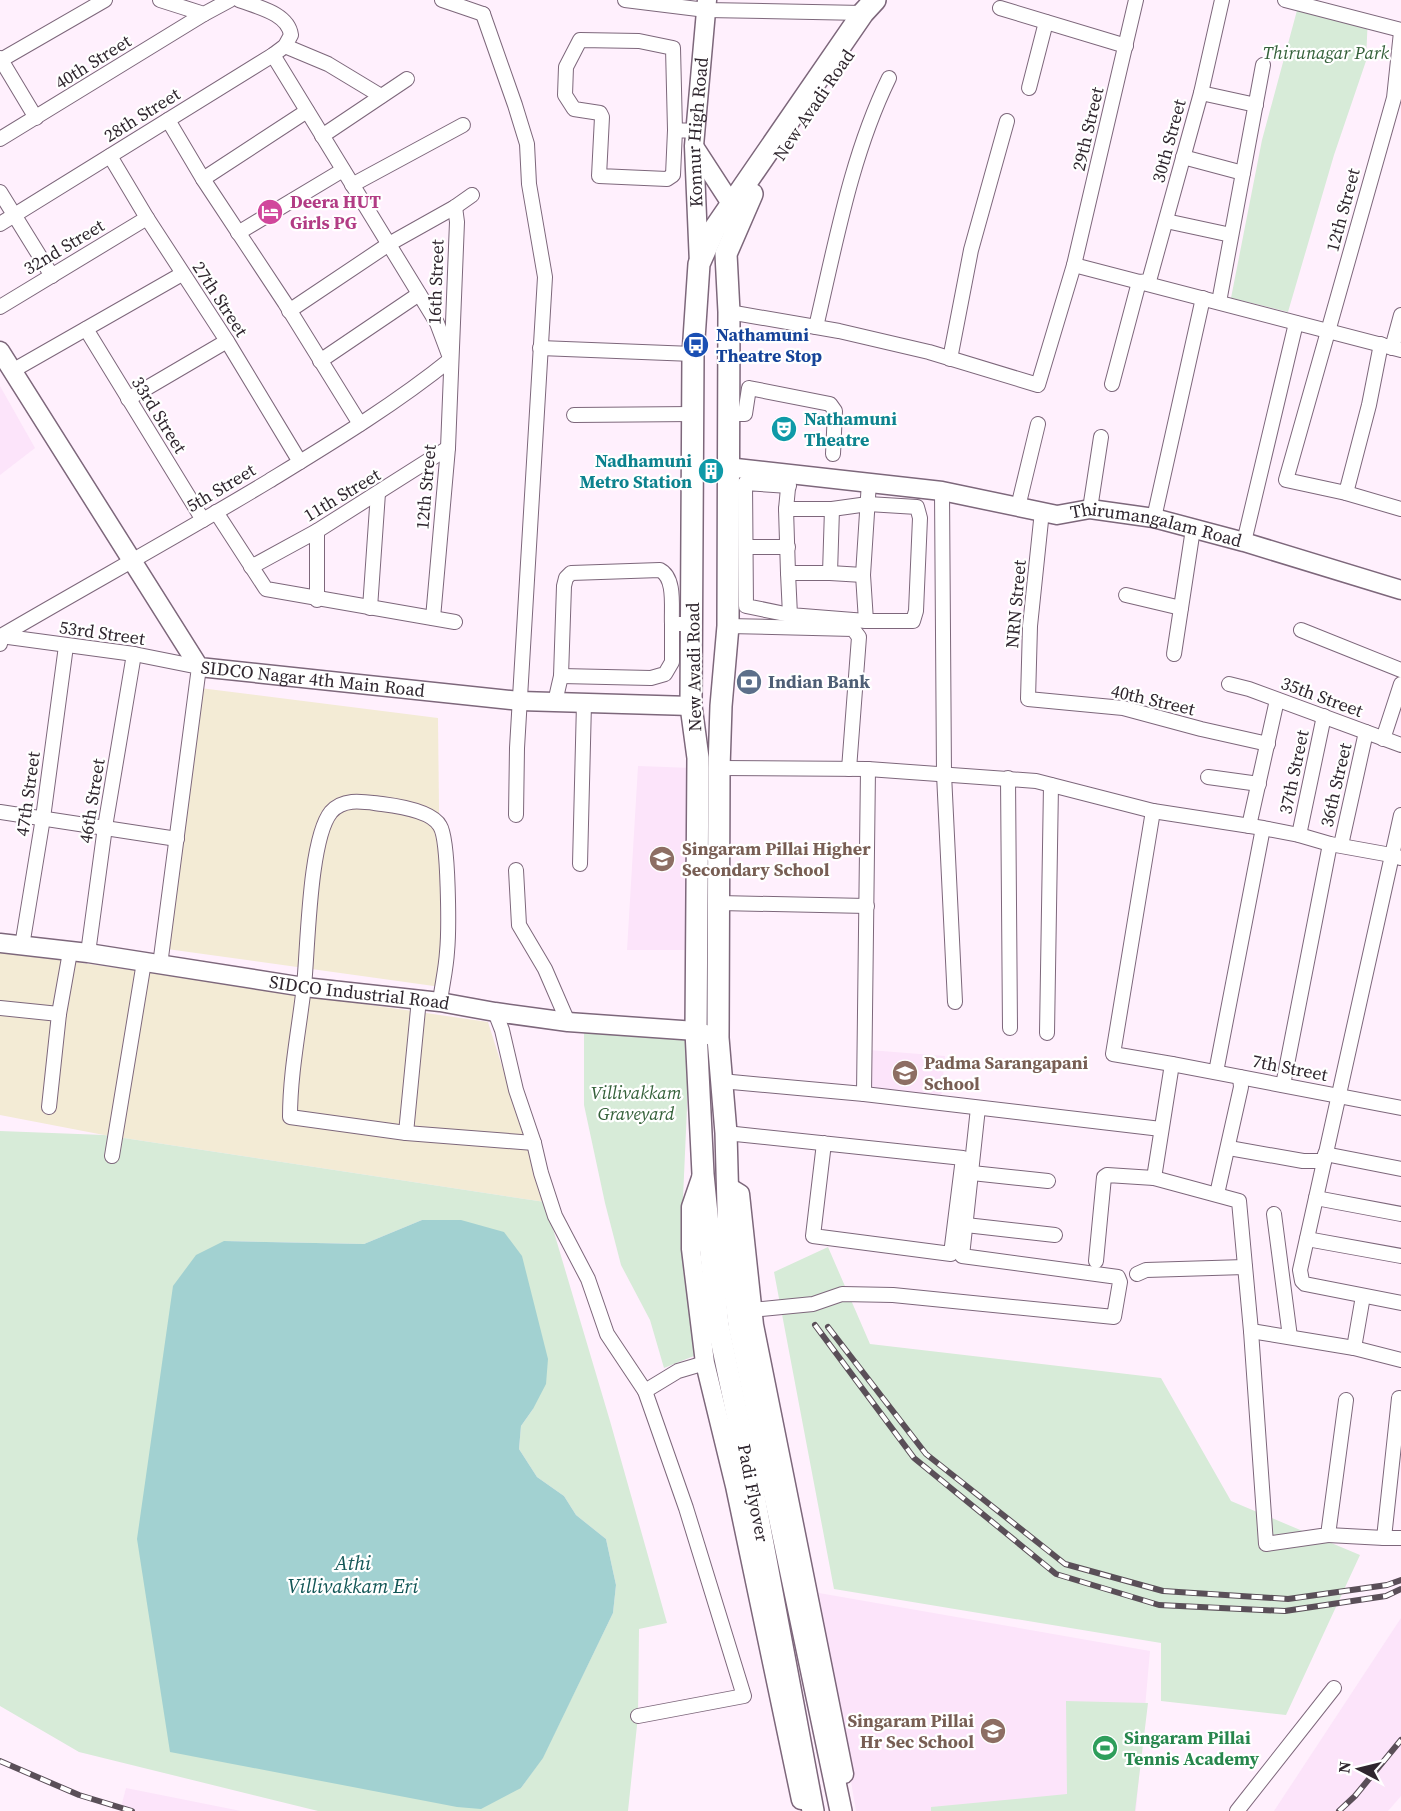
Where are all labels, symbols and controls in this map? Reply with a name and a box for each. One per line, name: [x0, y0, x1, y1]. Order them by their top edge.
street label: 40th Street: [50, 28, 136, 95]
park label: Thirunagar Park: [1263, 40, 1390, 65]
street label: New Avadi Road: [767, 44, 860, 165]
street label: Konnur High Road: [681, 56, 714, 208]
street label: 28th Street: [99, 81, 185, 148]
street label: 29th Street: [1066, 84, 1109, 173]
street label: 30th Street: [1145, 96, 1192, 185]
street label: 12th Street: [1319, 165, 1366, 254]
place label: Deera HUT Girls PG: [290, 189, 382, 235]
hotel icon: Deera HUT Girls PG: [255, 197, 285, 227]
street label: 32nd Street: [19, 213, 109, 280]
street label: 16th Street: [422, 239, 449, 325]
street label: 27th Street: [187, 256, 254, 341]
place label: Nathamuni Theatre Stop: [716, 322, 822, 368]
bus stop icon: Nathamuni Theatre Stop: [681, 330, 711, 360]
street label: 33rd Street: [126, 371, 193, 458]
place label: Nathamuni Theatre: [804, 406, 897, 452]
theatre icon: Nathamuni Theatre: [769, 414, 799, 444]
street label: 12th Street: [409, 443, 442, 531]
place label: Nadhamuni Metro Station: [580, 448, 692, 494]
building icon: Nadhamuni Metro Station: [696, 456, 726, 486]
street label: 5th Street: [182, 457, 260, 518]
street label: 11th Street: [299, 462, 385, 527]
street label: Thirumangalam Road: [1068, 496, 1245, 553]
street label: NRN Street: [999, 559, 1032, 649]
street label: New Avadi Road: [680, 602, 707, 732]
street label: 53rd Street: [58, 614, 147, 651]
street label: SIDCO Nagar 4th Main Road: [200, 654, 426, 703]
bank icon: Indian Bank: [734, 667, 764, 697]
place label: Indian Bank: [768, 669, 870, 694]
street label: 35th Street: [1278, 670, 1367, 723]
street label: 40th Street: [1109, 678, 1198, 721]
street label: 37th Street: [1272, 727, 1315, 816]
street label: 36th Street: [1314, 740, 1357, 829]
street label: 47th Street: [9, 750, 46, 838]
street label: 46th Street: [72, 757, 111, 845]
place label: Singaram Pillai Higher Secondary School: [682, 836, 871, 882]
school or university icon: Singaram Pillai Higher Secondary School: [647, 844, 677, 874]
street label: SIDCO Industrial Road: [268, 969, 452, 1016]
street label: 7th Street: [1250, 1048, 1330, 1087]
place label: Padma Sarangapani School: [924, 1050, 1089, 1096]
school or university icon: Padma Sarangapani School: [890, 1058, 920, 1088]
park label: Villivakkam Graveyard: [591, 1080, 682, 1126]
street label: Padi Flyover: [732, 1442, 775, 1544]
water label: Athi Villivakkam Eri: [288, 1549, 418, 1600]
place label: Singaram Pillai Hr Sec School: [847, 1708, 974, 1754]
school or university icon: Singaram Pillai Hr Sec School: [978, 1716, 1008, 1746]
place label: Singaram Pillai Tennis Academy: [1124, 1725, 1260, 1771]
sports icon: Singaram Pillai Tennis Academy: [1090, 1733, 1120, 1763]
north arrow: [1329, 1739, 1389, 1799]
text: N: [1332, 1760, 1356, 1774]

